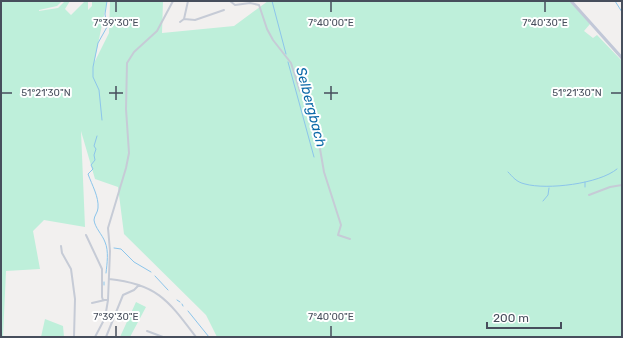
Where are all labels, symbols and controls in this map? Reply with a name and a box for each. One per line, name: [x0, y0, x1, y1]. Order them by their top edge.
text: 7°39'30"E: [93, 17, 139, 29]
text: 7°40'00"E: [308, 17, 354, 29]
text: 7°40'30"E: [522, 17, 568, 29]
water label: Selbergbach: [292, 65, 330, 149]
text: 51°21'30"N: [21, 87, 71, 99]
text: 51°21'30"N: [552, 87, 602, 99]
scale bar: [487, 304, 561, 330]
text: 7°39'30"E: [93, 311, 139, 323]
text: 7°40'00"E: [308, 311, 354, 323]
text: 200 m: [493, 311, 529, 325]

